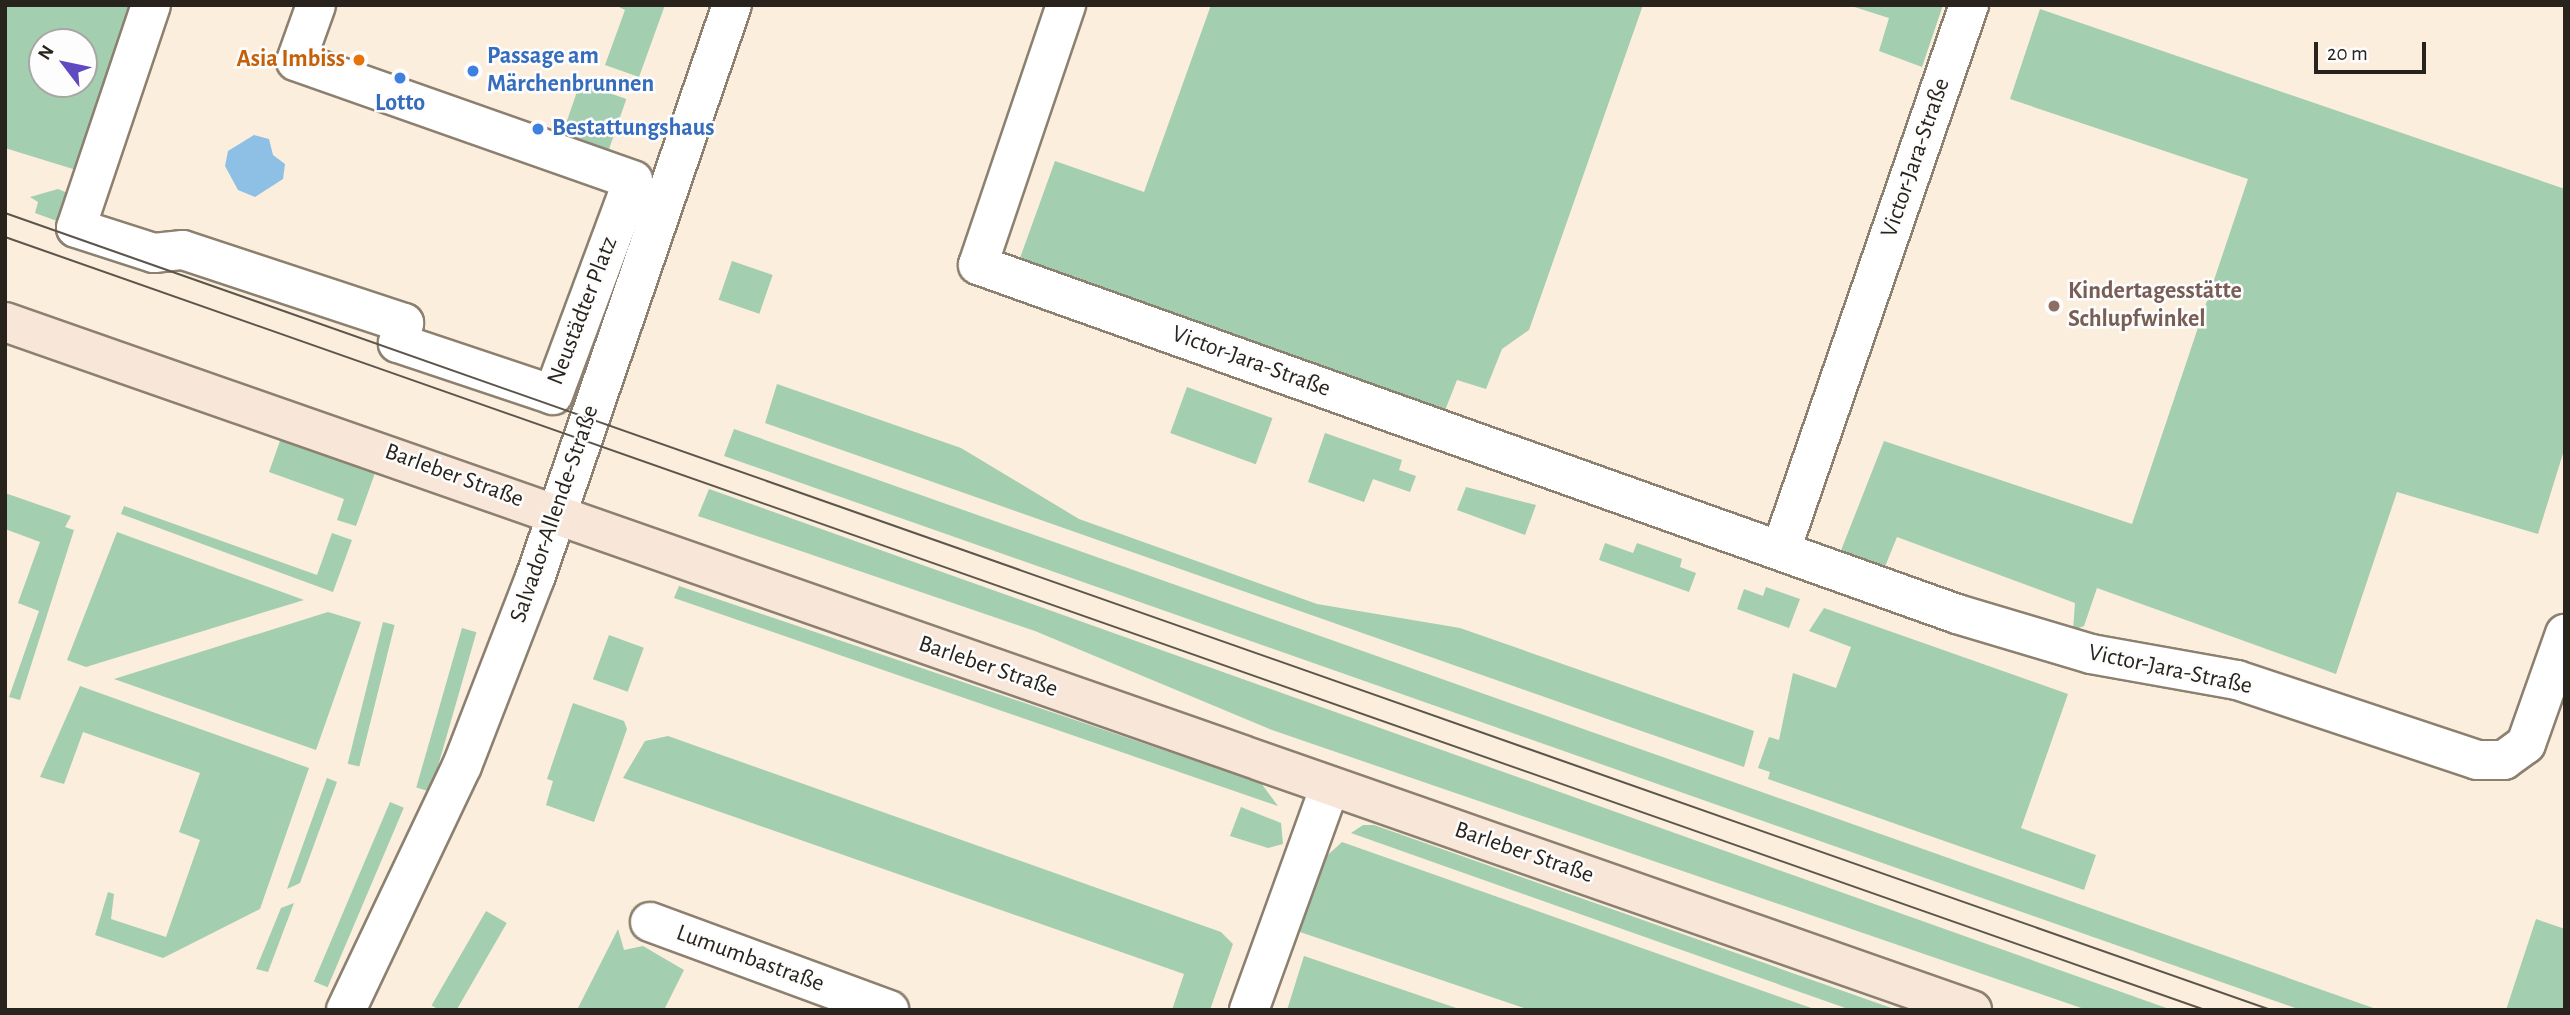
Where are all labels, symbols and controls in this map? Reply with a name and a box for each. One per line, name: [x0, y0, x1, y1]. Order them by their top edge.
north arrow: [28, 28, 98, 98]
scale bar: [2318, 28, 2430, 72]
text: N: [35, 42, 58, 63]
place label: Passage am Märchenbrunnen: [487, 43, 654, 99]
text: 20 m: [2327, 43, 2368, 64]
place label: Asia Imbiss: [236, 46, 345, 74]
marker: Asia Imbiss: [351, 52, 367, 68]
marker: Passage am Märchenbrunnen: [465, 63, 481, 79]
marker: Lotto: [392, 70, 408, 86]
street label: Victor-Jara-Straße: [1875, 74, 1957, 242]
place label: Lotto: [375, 90, 425, 118]
place label: Bestattungshaus: [552, 115, 715, 143]
marker: Bestattungshaus: [530, 121, 546, 137]
street label: Neustädter Platz: [542, 233, 624, 389]
place label: Kindertagesstätte Schlupfwinkel: [2068, 278, 2242, 334]
marker: Kindertagesstätte Schlupfwinkel: [2046, 298, 2062, 314]
street label: Victor-Jara-Straße: [1168, 320, 1334, 404]
street label: Salvador-Allende-Straße: [504, 402, 606, 626]
street label: Barleber Straße: [381, 438, 527, 514]
street label: Barleber Straße: [914, 630, 1062, 704]
street label: Victor-Jara-Straße: [2085, 639, 2255, 701]
street label: Barleber Straße: [1450, 816, 1598, 890]
street label: Lumumbastraße: [672, 919, 828, 999]

